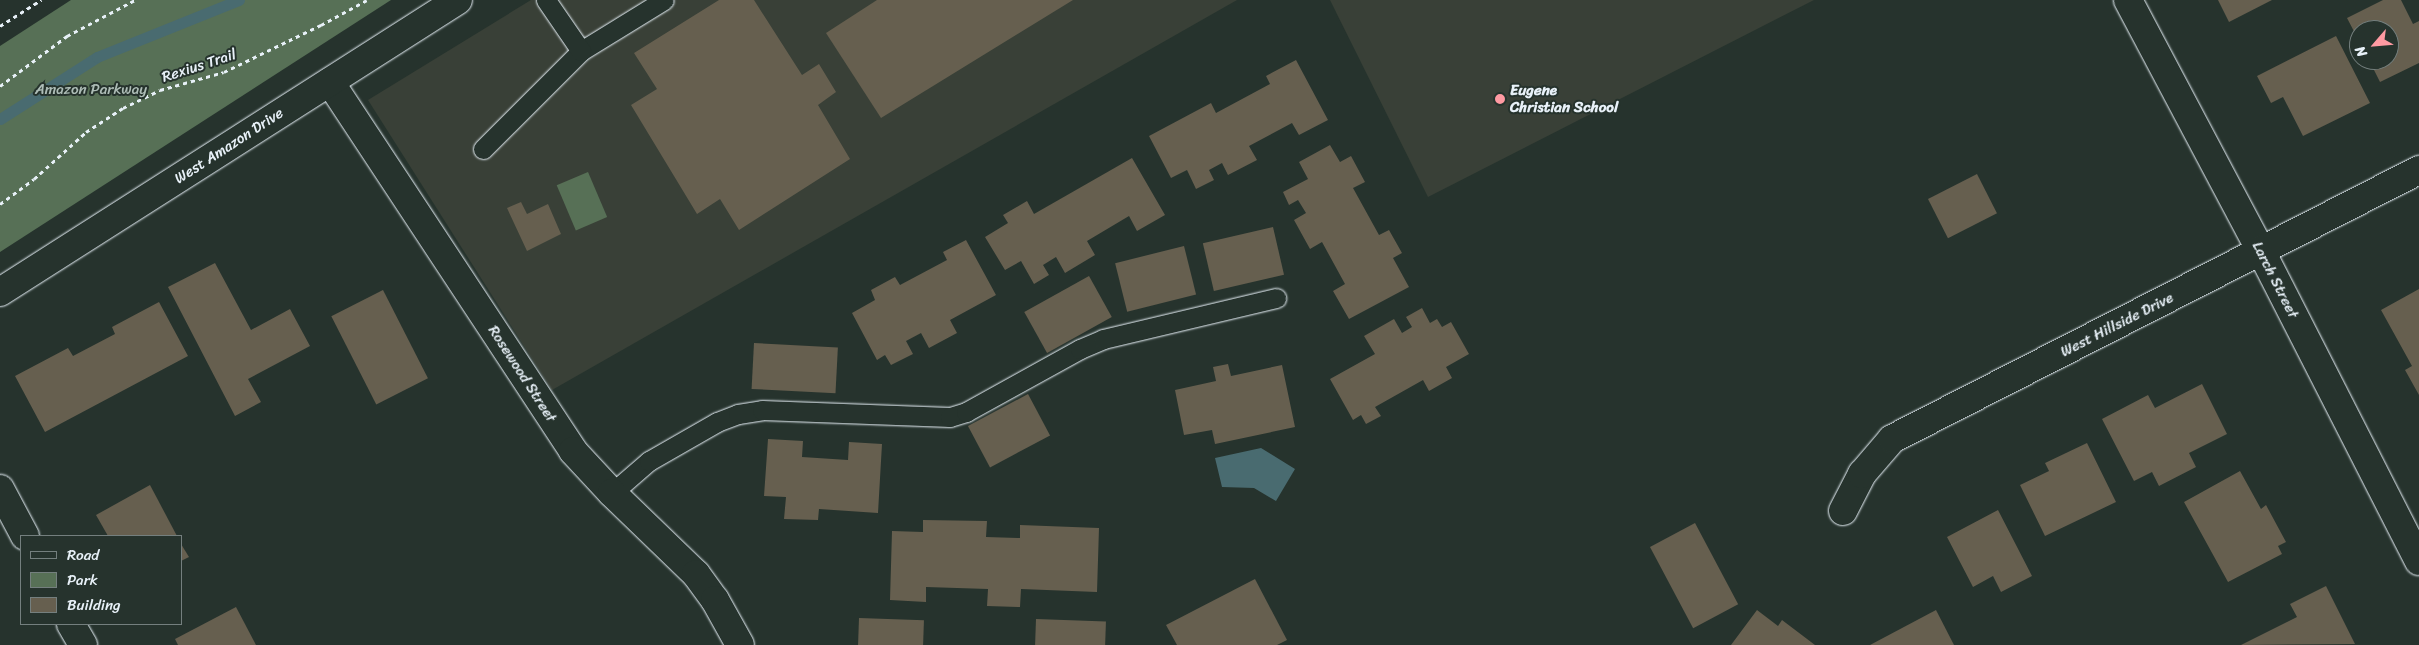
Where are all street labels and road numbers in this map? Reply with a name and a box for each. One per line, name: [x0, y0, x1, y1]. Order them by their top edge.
street label: Rexius Trail: [160, 46, 238, 86]
street label: West Amazon Drive: [171, 104, 287, 188]
street label: Larch Street: [2248, 239, 2302, 321]
street label: West Hillside Drive: [2058, 289, 2176, 361]
street label: Rosewood Street: [484, 322, 560, 426]

